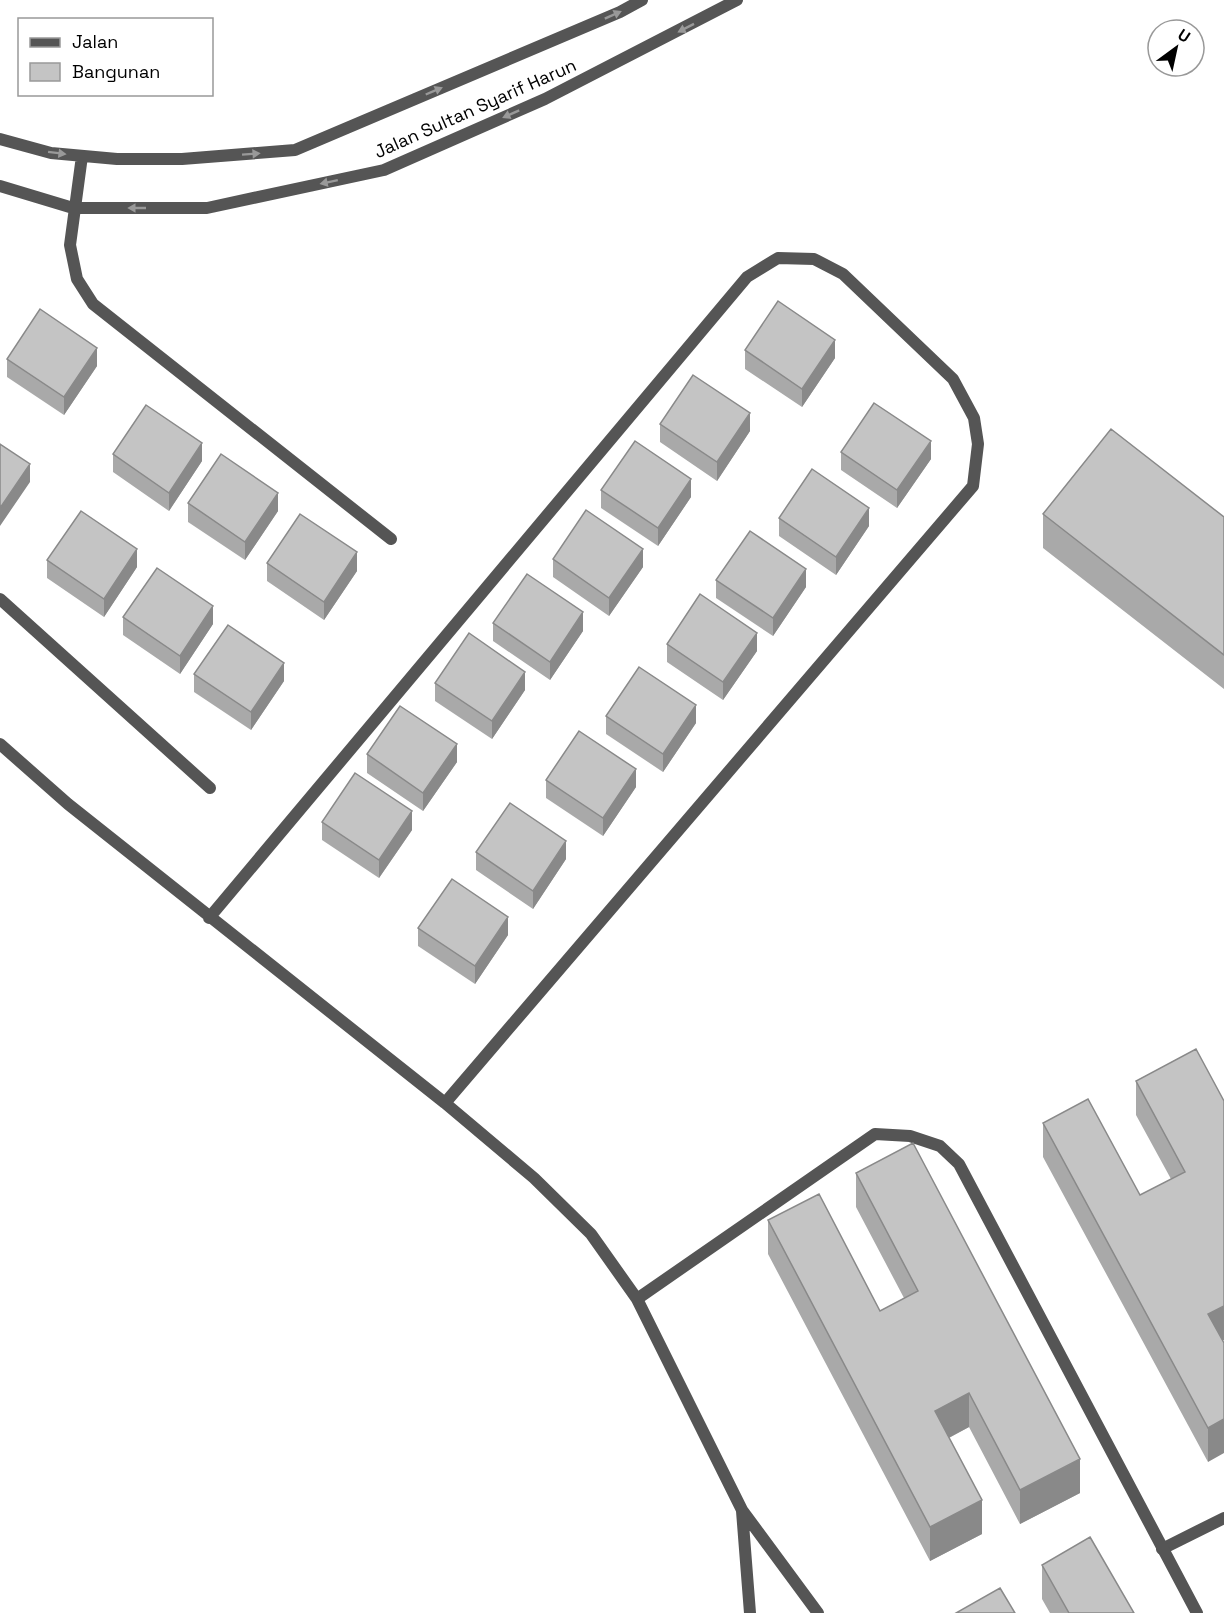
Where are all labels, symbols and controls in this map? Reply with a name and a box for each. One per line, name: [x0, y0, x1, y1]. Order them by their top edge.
one-way arrow: [605, 10, 623, 20]
legend: [18, 18, 213, 96]
north arrow: [1146, 18, 1206, 78]
one-way arrow: [677, 23, 694, 33]
text: U: [1174, 24, 1194, 48]
text: Jalan: [72, 30, 118, 53]
street label: Jalan Sultan Syarif Harun: [370, 53, 580, 163]
text: Bangunan: [72, 60, 160, 83]
one-way arrow: [425, 86, 443, 95]
one-way arrow: [502, 110, 520, 120]
one-way arrow: [47, 149, 66, 158]
one-way arrow: [242, 149, 261, 159]
one-way arrow: [319, 178, 338, 187]
one-way arrow: [127, 203, 146, 213]

